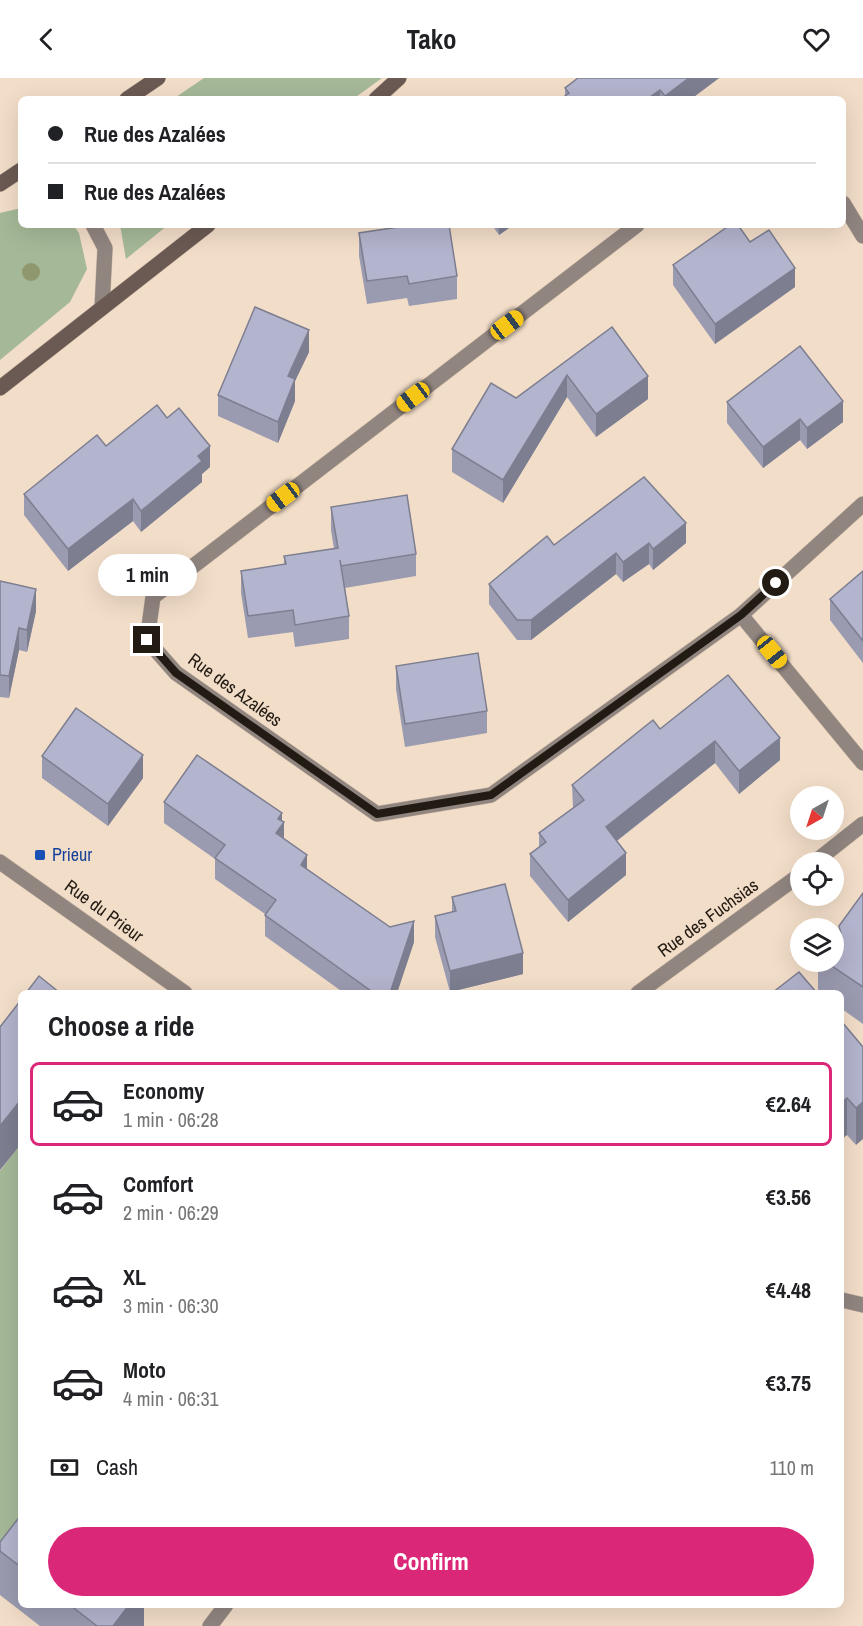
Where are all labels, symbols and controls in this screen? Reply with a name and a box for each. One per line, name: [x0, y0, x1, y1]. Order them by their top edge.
text: Tako: [406, 21, 457, 57]
icon: back: [30, 23, 63, 56]
icon: heart: [800, 23, 833, 56]
text: Rue des Azalées: [84, 119, 226, 149]
text: Rue des Azalées: [84, 177, 226, 207]
car: [487, 307, 527, 343]
car: [393, 379, 433, 415]
car: [263, 479, 303, 515]
callout: 1 min: [98, 553, 196, 595]
text: 1 min: [126, 561, 169, 588]
route start: [762, 569, 789, 596]
route end: [133, 626, 160, 653]
car: [754, 632, 790, 672]
street label: Rue des Azalées: [183, 647, 287, 732]
north arrow: [790, 786, 844, 840]
map controls: [790, 786, 844, 972]
place label: Prieur: [52, 842, 92, 867]
marker: Prieur: [33, 848, 47, 862]
button: locate: [790, 852, 844, 906]
street label: Rue du Prieur: [60, 873, 149, 948]
street label: Rue des Fuchsias: [652, 873, 763, 963]
button: layers: [790, 918, 844, 972]
text: Choose a ride: [48, 1008, 194, 1044]
text: Economy: [123, 1076, 204, 1106]
icon: car: [51, 1077, 105, 1131]
text: €2.64: [766, 1089, 811, 1119]
text: 1 min · 06:28: [123, 1106, 219, 1133]
text: Comfort: [123, 1169, 193, 1199]
icon: car: [51, 1170, 105, 1224]
text: €3.56: [766, 1182, 811, 1212]
text: 2 min · 06:29: [123, 1199, 219, 1226]
text: XL: [123, 1262, 146, 1292]
icon: car: [51, 1263, 105, 1317]
text: €4.48: [766, 1275, 811, 1305]
text: 3 min · 06:30: [123, 1292, 219, 1319]
text: Moto: [123, 1355, 166, 1385]
icon: car: [51, 1356, 105, 1410]
text: €3.75: [766, 1368, 811, 1398]
text: 4 min · 06:31: [123, 1385, 219, 1412]
icon: cash: [48, 1451, 81, 1484]
text: Cash: [96, 1452, 138, 1482]
text: 110 m: [770, 1454, 814, 1481]
button: Confirm: [48, 1527, 814, 1596]

